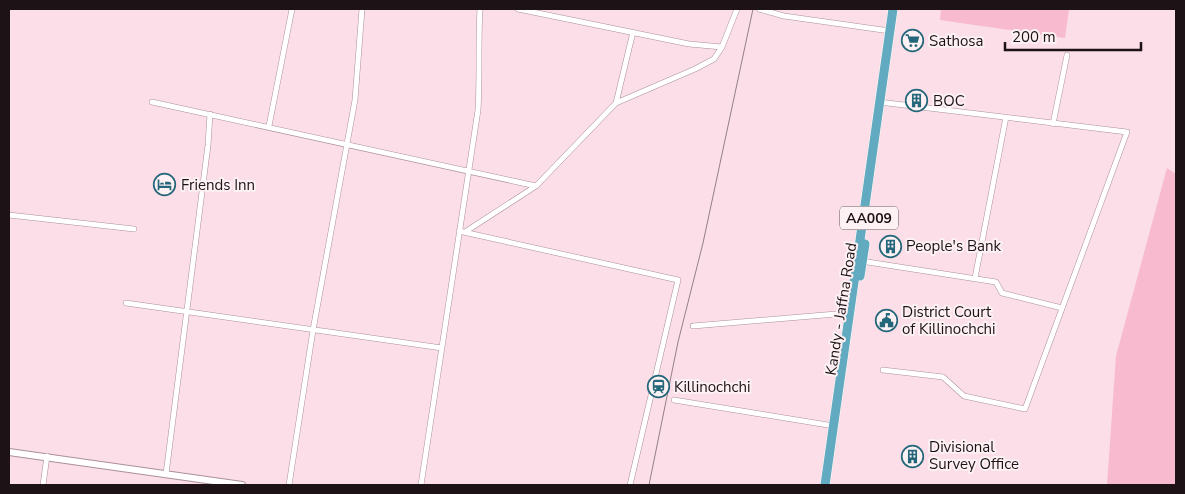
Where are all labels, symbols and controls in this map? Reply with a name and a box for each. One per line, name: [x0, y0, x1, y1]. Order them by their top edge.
scale bar: [1005, 20, 1141, 52]
text: 200 m: [1012, 27, 1056, 47]
supermarket icon: Sathosa: [901, 29, 925, 53]
place label: Sathosa: [929, 31, 983, 51]
building icon: BOC: [905, 89, 929, 113]
place label: BOC: [933, 91, 965, 111]
hotel icon: Friends Inn: [153, 173, 177, 197]
place label: Friends Inn: [181, 175, 255, 195]
road number: AA009: [840, 207, 898, 230]
building icon: People's Bank: [878, 234, 902, 258]
place label: People's Bank: [906, 236, 1002, 256]
street label: Kandy - Jaffna Road: [821, 241, 861, 377]
place label: District Court of Killinochchi: [902, 302, 996, 339]
public building icon: District Court of Killinochchi: [874, 309, 898, 333]
station icon: Killinochchi: [646, 375, 670, 399]
place label: Killinochchi: [674, 377, 751, 397]
place label: Divisional Survey Office: [929, 437, 1019, 474]
building icon: Divisional Survey Office: [901, 444, 925, 468]

